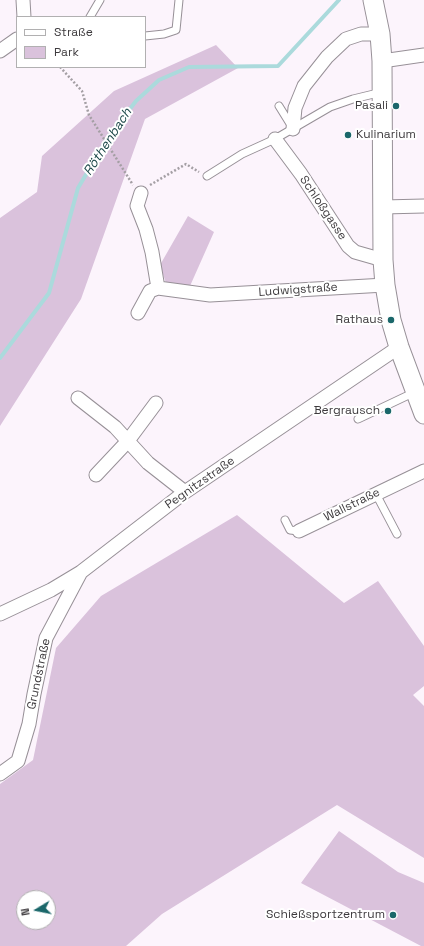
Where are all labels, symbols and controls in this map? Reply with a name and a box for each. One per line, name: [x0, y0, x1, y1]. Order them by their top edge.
legend: [16, 16, 146, 68]
text: Straße: [54, 24, 93, 40]
text: Park: [54, 44, 79, 60]
place label: Pasali: [355, 99, 388, 113]
marker: Pasali: [391, 101, 401, 111]
water label: Röthenbach: [80, 105, 136, 179]
place label: Kulinarium: [356, 128, 416, 142]
marker: Kulinarium: [343, 130, 353, 140]
street label: Schloßgasse: [296, 173, 350, 243]
street label: Ludwigstraße: [258, 280, 338, 300]
place label: Rathaus: [336, 313, 383, 327]
marker: Rathaus: [386, 315, 396, 325]
place label: Bergrausch: [314, 404, 380, 418]
marker: Bergrausch: [383, 406, 393, 416]
street label: Pegnitzstraße: [163, 454, 237, 512]
street label: Wallstraße: [322, 485, 382, 525]
street label: Grundstraße: [24, 637, 54, 711]
north arrow: [16, 890, 56, 930]
text: N: [18, 907, 33, 917]
place label: Schießsportzentrum: [266, 908, 385, 922]
marker: Schießsportzentrum: [388, 910, 398, 920]

